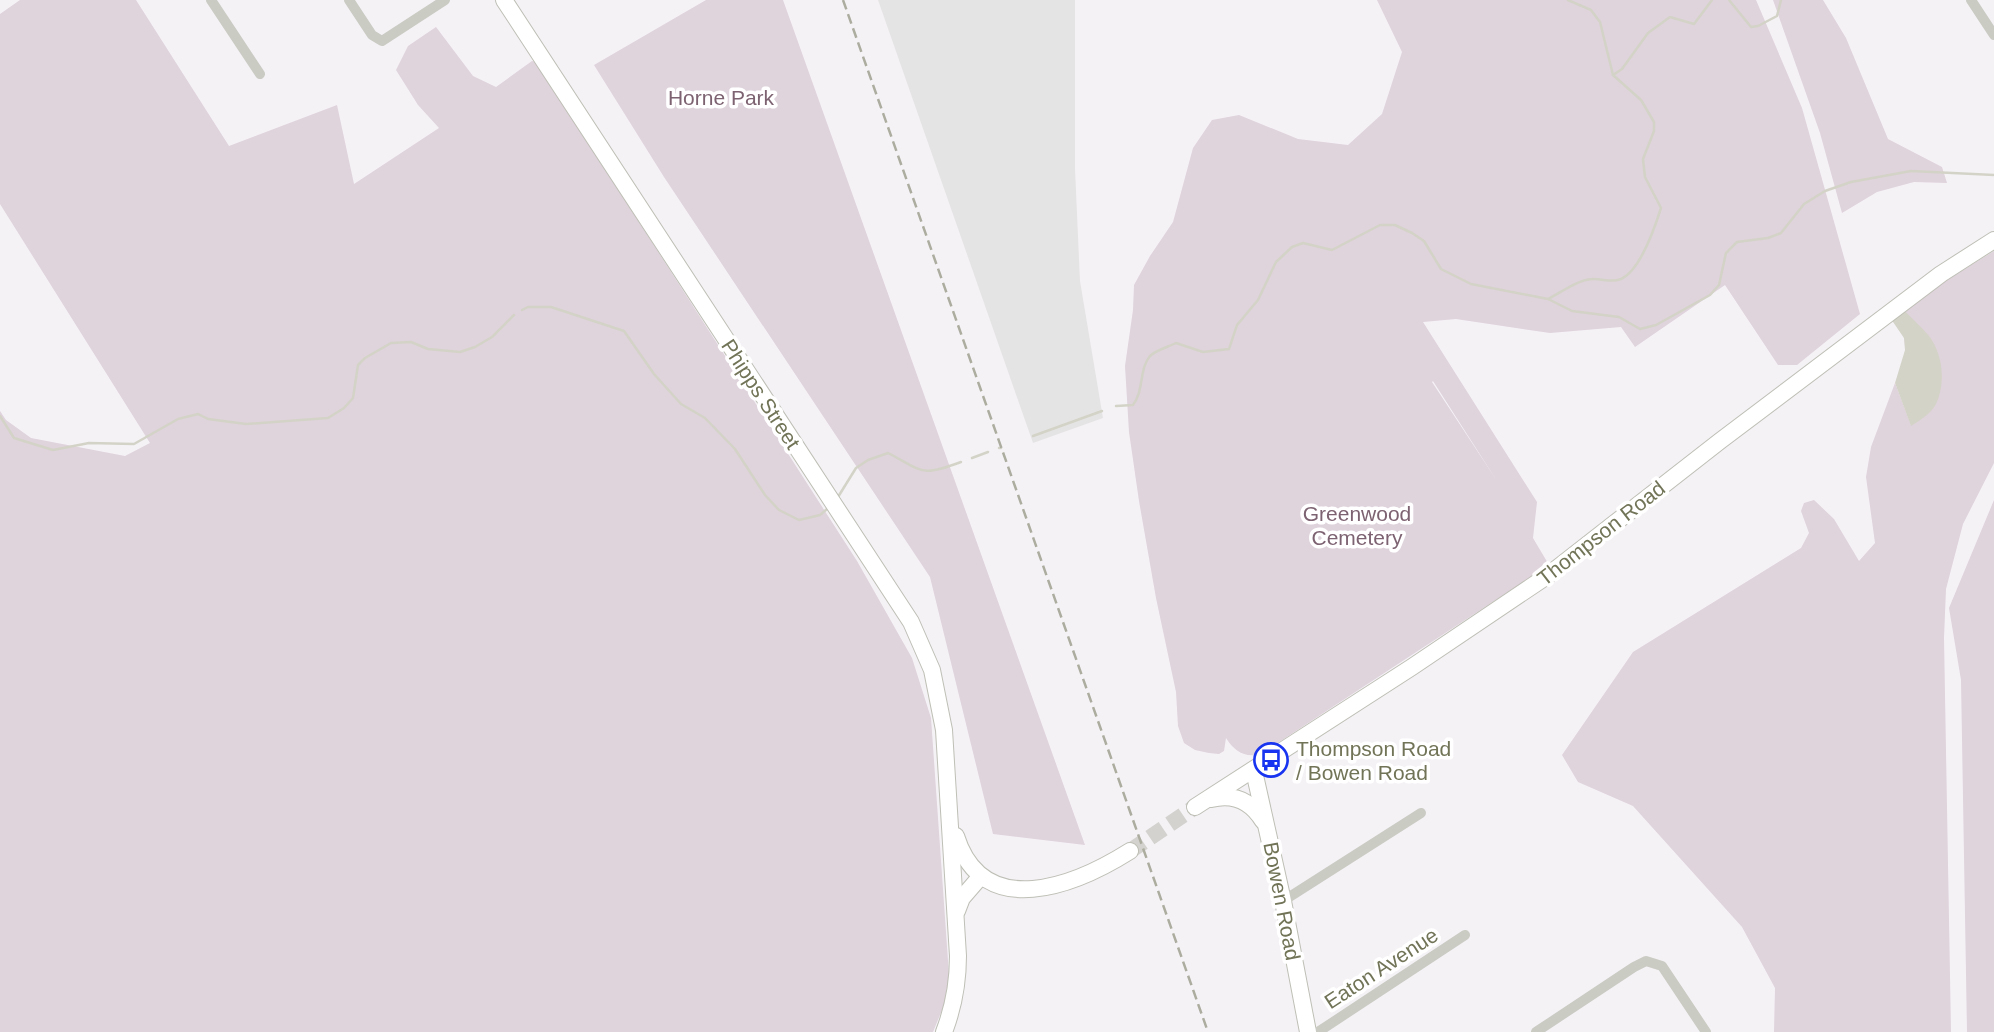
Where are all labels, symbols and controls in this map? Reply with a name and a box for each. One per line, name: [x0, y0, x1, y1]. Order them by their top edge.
park label: Horne Park: [668, 86, 775, 109]
street label: Phipps Street: [717, 335, 805, 453]
street label: Thompson Road: [1533, 476, 1669, 590]
park label: Greenwood Cemetery: [1303, 502, 1411, 549]
place label: Thompson Road / Bowen Road: [1296, 737, 1451, 784]
bus stop icon: Thompson Road / Bowen Road: [1252, 741, 1290, 779]
street label: Bowen Road: [1259, 840, 1305, 962]
street label: Eaton Avenue: [1320, 923, 1442, 1013]

